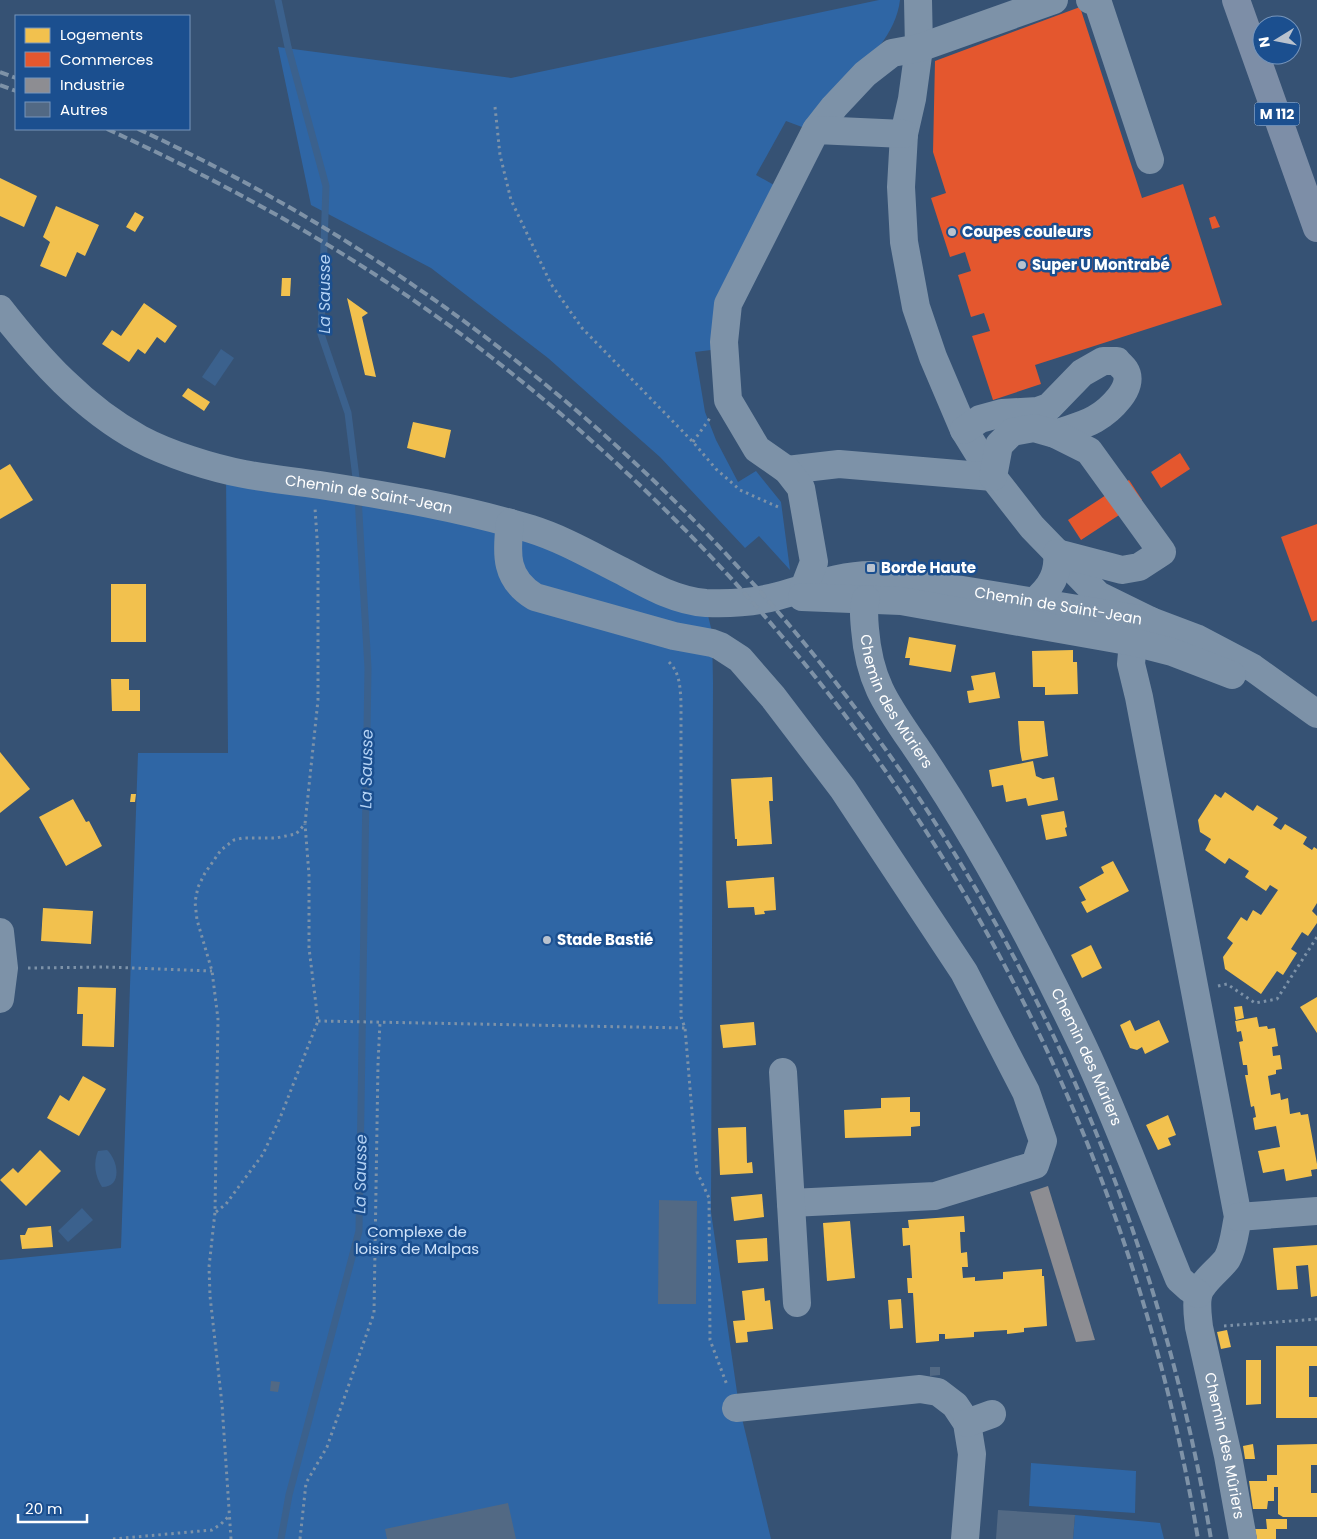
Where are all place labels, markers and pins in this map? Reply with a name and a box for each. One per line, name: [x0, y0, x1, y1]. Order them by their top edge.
place label: Coupes couleurs: [962, 221, 1091, 242]
marker: Coupes couleurs: [946, 226, 958, 238]
place label: Super U Montrabé: [1032, 254, 1170, 275]
marker: Super U Montrabé: [1016, 259, 1028, 271]
place label: Borde Haute: [881, 557, 976, 578]
marker: Borde Haute: [865, 562, 877, 574]
place label: Stade Bastié: [557, 929, 653, 950]
marker: Stade Bastié: [541, 934, 553, 946]

